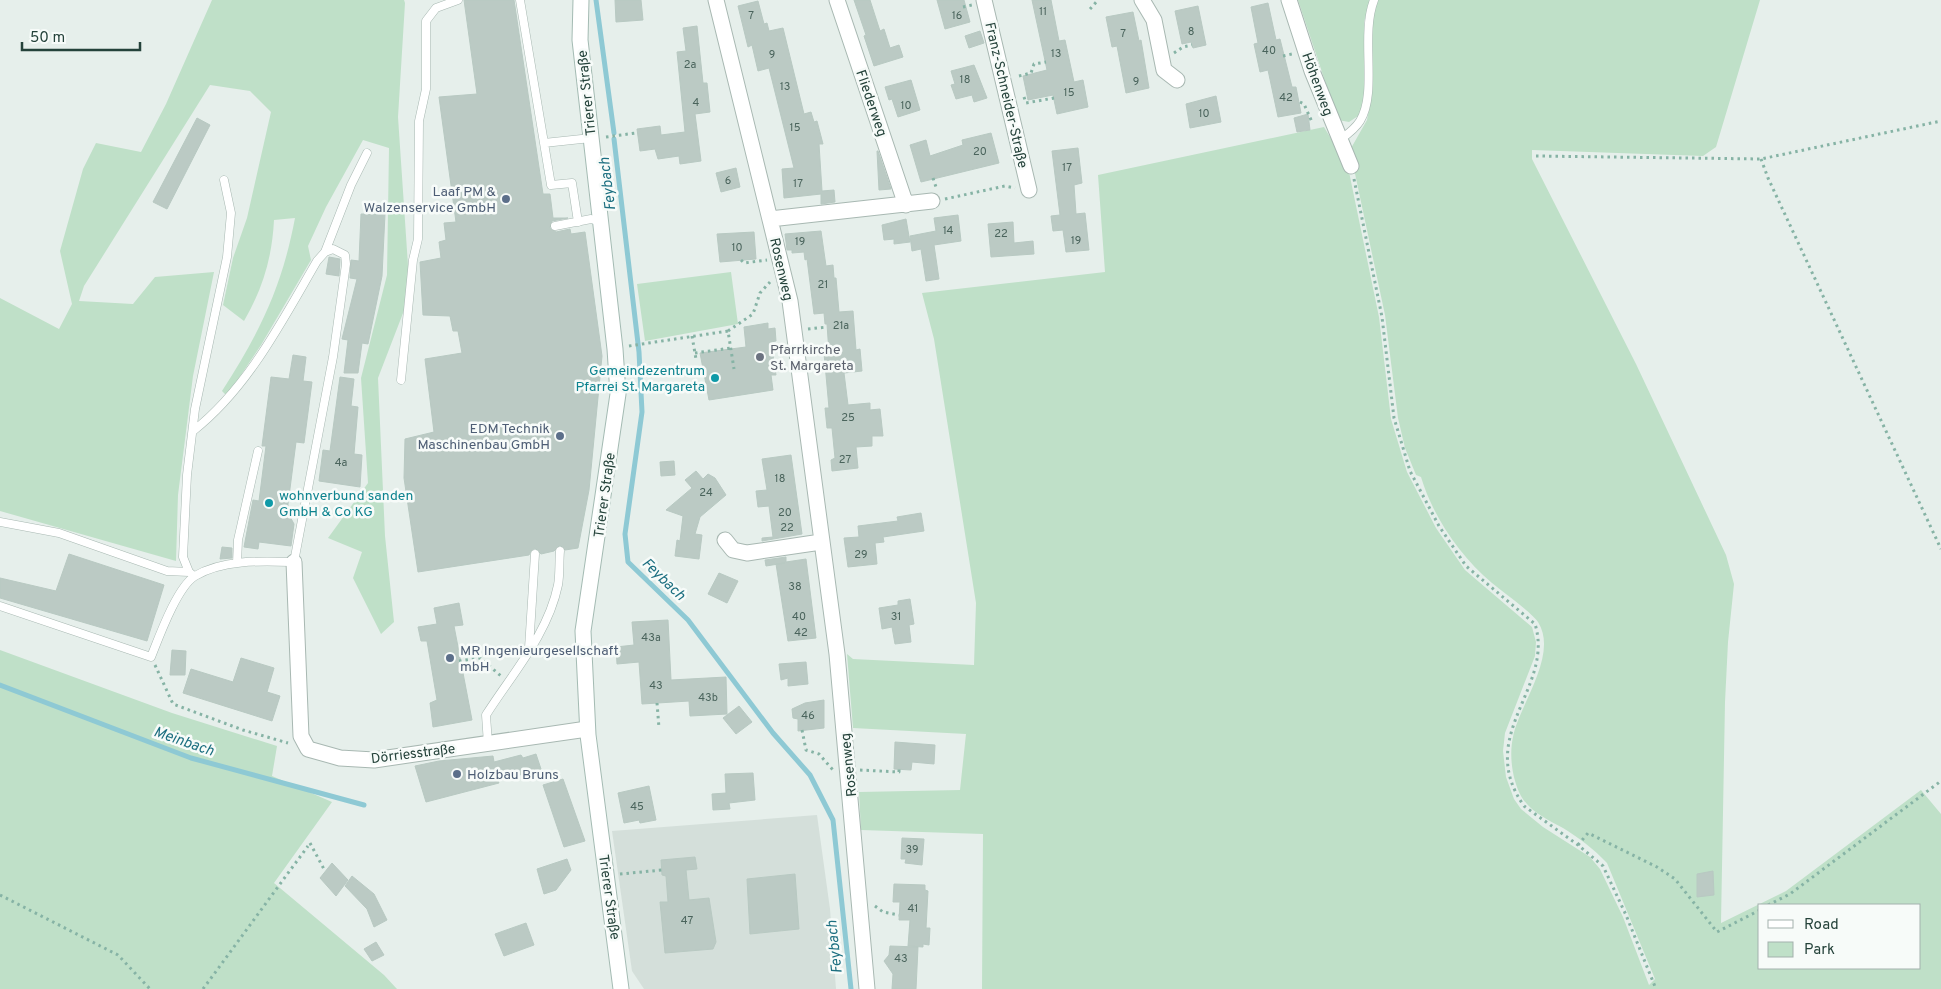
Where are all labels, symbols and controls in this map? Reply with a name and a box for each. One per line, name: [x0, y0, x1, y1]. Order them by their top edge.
house number: 11: [1039, 5, 1047, 19]
house number: 7: [748, 9, 754, 23]
house number: 16: [952, 9, 962, 23]
scale bar: [22, 20, 140, 52]
street label: Franz-Schneider-Straße: [980, 21, 1031, 170]
house number: 8: [1188, 25, 1194, 39]
house number: 7: [1120, 27, 1126, 41]
text: 50 m: [30, 29, 65, 48]
house number: 40: [1262, 44, 1276, 58]
house number: 13: [1051, 47, 1061, 61]
house number: 9: [769, 48, 775, 62]
street label: Trierer Straße: [575, 49, 600, 136]
street label: Höhenweg: [1297, 50, 1336, 119]
house number: 2a: [684, 58, 696, 72]
street label: Fliederweg: [851, 68, 890, 139]
house number: 18: [960, 73, 970, 87]
house number: 9: [1133, 75, 1139, 89]
house number: 13: [780, 80, 790, 94]
house number: 15: [1064, 86, 1075, 100]
house number: 42: [1279, 91, 1293, 105]
house number: 4: [693, 96, 700, 110]
house number: 10: [900, 99, 912, 113]
house number: 10: [1198, 107, 1210, 121]
house number: 15: [790, 121, 801, 135]
house number: 20: [973, 145, 987, 159]
water label: Feybach: [596, 156, 621, 212]
house number: 17: [1062, 161, 1072, 175]
house number: 6: [725, 174, 731, 188]
house number: 17: [793, 177, 803, 191]
place label: Laaf PM & Walzenservice GmbH: [364, 184, 497, 217]
marker: Laaf PM & Walzenservice GmbH: [500, 193, 512, 205]
house number: 14: [943, 224, 954, 238]
house number: 22: [994, 227, 1008, 241]
house number: 19: [1071, 234, 1081, 248]
house number: 19: [795, 235, 805, 249]
street label: Rosenweg: [765, 236, 796, 302]
house number: 10: [731, 241, 743, 255]
house number: 21: [818, 278, 828, 292]
house number: 21a: [833, 319, 849, 333]
place label: Pfarrkirche St. Margareta: [770, 342, 854, 375]
marker: Pfarrkirche St. Margareta: [754, 351, 766, 363]
place label: Gemeindezentrum Pfarrei St. Margareta: [575, 363, 705, 396]
marker: Gemeindezentrum Pfarrei St. Margareta: [709, 372, 721, 384]
house number: 25: [841, 411, 855, 425]
place label: EDM Technik Maschinenbau GmbH: [418, 421, 550, 454]
marker: EDM Technik Maschinenbau GmbH: [554, 430, 566, 442]
street label: Trierer Straße: [591, 452, 620, 539]
house number: 27: [839, 453, 851, 467]
house number: 4a: [335, 456, 348, 470]
house number: 18: [775, 472, 785, 486]
house number: 24: [699, 486, 713, 500]
place label: wohnverbund sanden GmbH & Co KG: [279, 488, 413, 521]
marker: wohnverbund sanden GmbH & Co KG: [263, 497, 275, 509]
house number: 20: [778, 506, 792, 520]
house number: 22: [780, 521, 794, 535]
house number: 29: [854, 548, 868, 562]
water label: Feybach: [637, 555, 689, 605]
house number: 38: [788, 580, 802, 594]
house number: 40: [792, 610, 806, 624]
house number: 31: [891, 610, 901, 624]
house number: 42: [794, 626, 808, 640]
house number: 43a: [641, 631, 661, 645]
place label: MR Ingenieurgesellschaft mbH: [460, 643, 619, 676]
marker: MR Ingenieurgesellschaft mbH: [444, 652, 456, 664]
house number: 43: [649, 679, 663, 693]
house number: 43b: [698, 691, 718, 705]
house number: 46: [801, 709, 815, 723]
water label: Meinbach: [151, 723, 216, 762]
street label: Rosenweg: [838, 732, 861, 798]
street label: Dörriesstraße: [370, 741, 456, 768]
place label: Holzbau Bruns: [467, 767, 559, 784]
marker: Holzbau Bruns: [451, 768, 463, 780]
house number: 45: [630, 800, 644, 814]
house number: 39: [906, 843, 918, 857]
street label: Trierer Straße: [594, 854, 623, 941]
house number: 41: [908, 902, 918, 916]
legend: [1758, 904, 1921, 969]
house number: 47: [681, 914, 693, 928]
text: Road: [1804, 916, 1839, 935]
water label: Feybach: [823, 919, 848, 974]
text: Park: [1804, 941, 1835, 960]
house number: 43: [894, 952, 908, 966]

